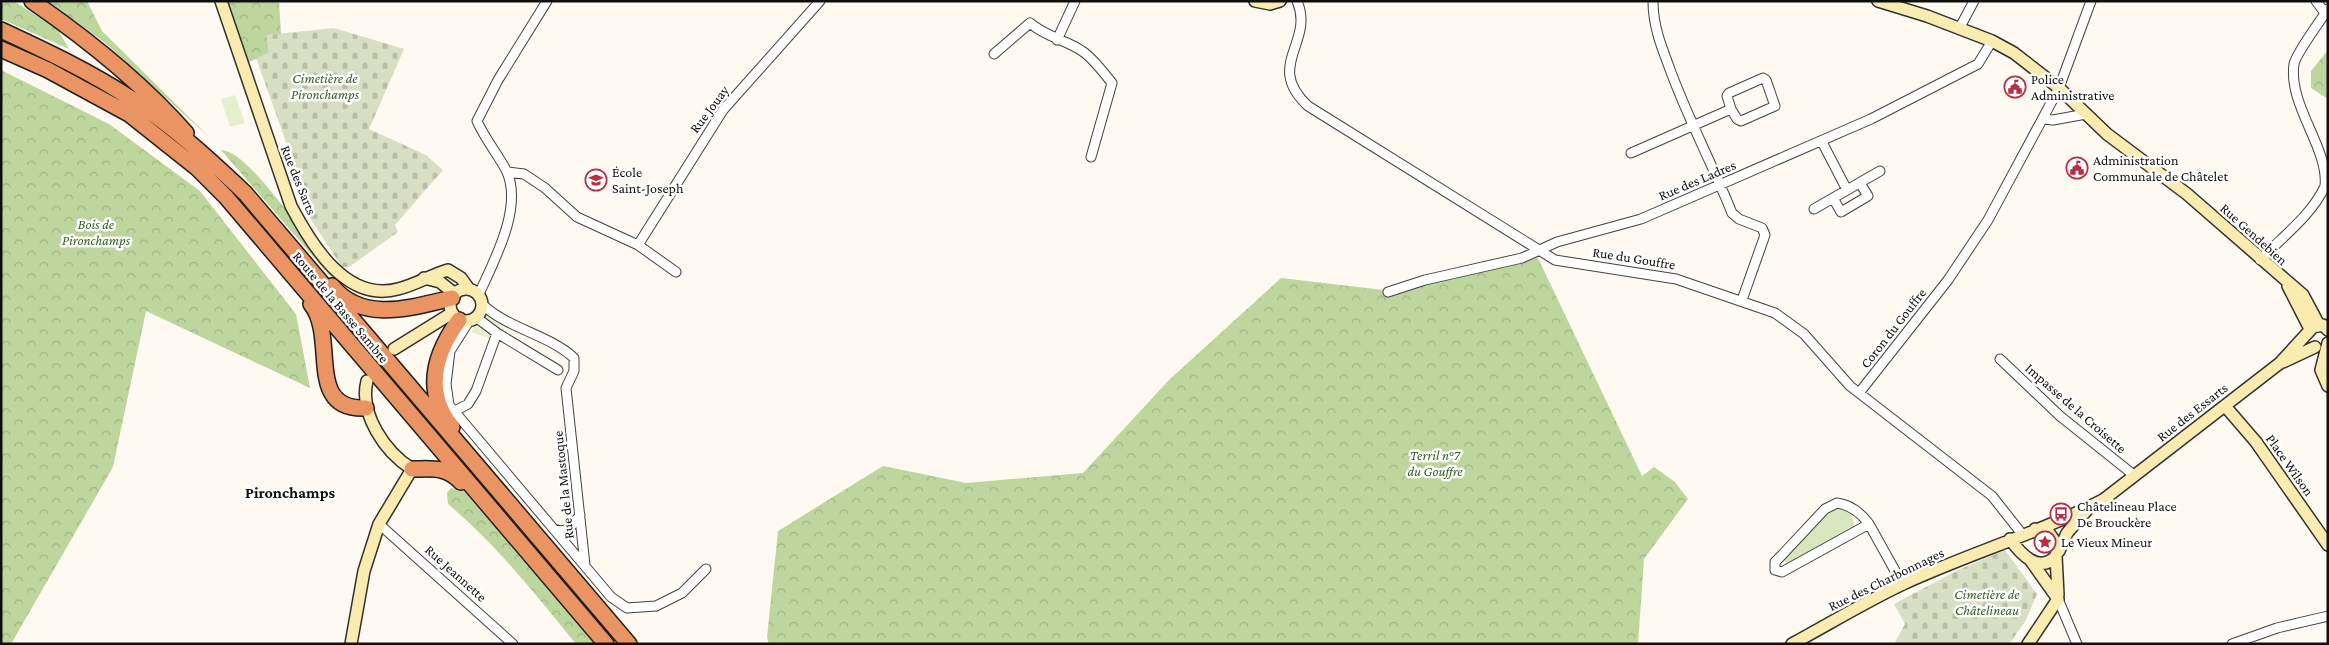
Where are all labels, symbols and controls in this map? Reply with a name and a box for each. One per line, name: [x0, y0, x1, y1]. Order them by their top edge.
park label: Cimetière de Pironchamps: [291, 70, 360, 102]
place label: Police Administrative: [2031, 71, 2115, 103]
public building icon: Police Administrative: [2003, 75, 2027, 99]
street label: Rue Jouay: [686, 82, 732, 136]
street label: Rue des Sarts: [278, 143, 320, 217]
place label: Administration Communale de Châtelet: [2093, 152, 2228, 184]
street label: Rue des Ladres: [1656, 156, 1738, 204]
public building icon: Administration Communale de Châtelet: [2065, 156, 2089, 180]
place label: École Saint-Joseph: [612, 164, 684, 196]
school or university icon: École Saint-Joseph: [584, 168, 608, 192]
street label: Rue Gendebien: [2217, 200, 2291, 268]
park label: Bois de Pironchamps: [62, 216, 131, 248]
street label: Rue du Gouffre: [1591, 244, 1677, 272]
street label: Route de la Basse Sambre: [290, 248, 392, 366]
street label: Coron du Gouffre: [1857, 285, 1929, 371]
street label: Impasse de la Croisette: [2022, 360, 2130, 456]
street label: Rue des Essarts: [2153, 379, 2231, 445]
street label: Rue de la Mastoque: [549, 430, 577, 540]
street label: Place Wilson: [2263, 431, 2317, 499]
park label: Terril n°7 du Gouffre: [1407, 447, 1463, 479]
district label: Pironchamps: [245, 484, 335, 501]
place label: Châtelineau Place De Brouckère: [2077, 498, 2177, 530]
bus stop icon: Châtelineau Place De Brouckère: [2049, 502, 2073, 526]
place icon: Le Vieux Mineur: [2033, 530, 2057, 554]
place label: Le Vieux Mineur: [2061, 534, 2152, 550]
street label: Rue Jeannette: [422, 541, 490, 605]
street label: Rue des Charbonnages: [1826, 544, 1946, 614]
park label: Cimetière de Châtelineau: [1954, 586, 2020, 618]

